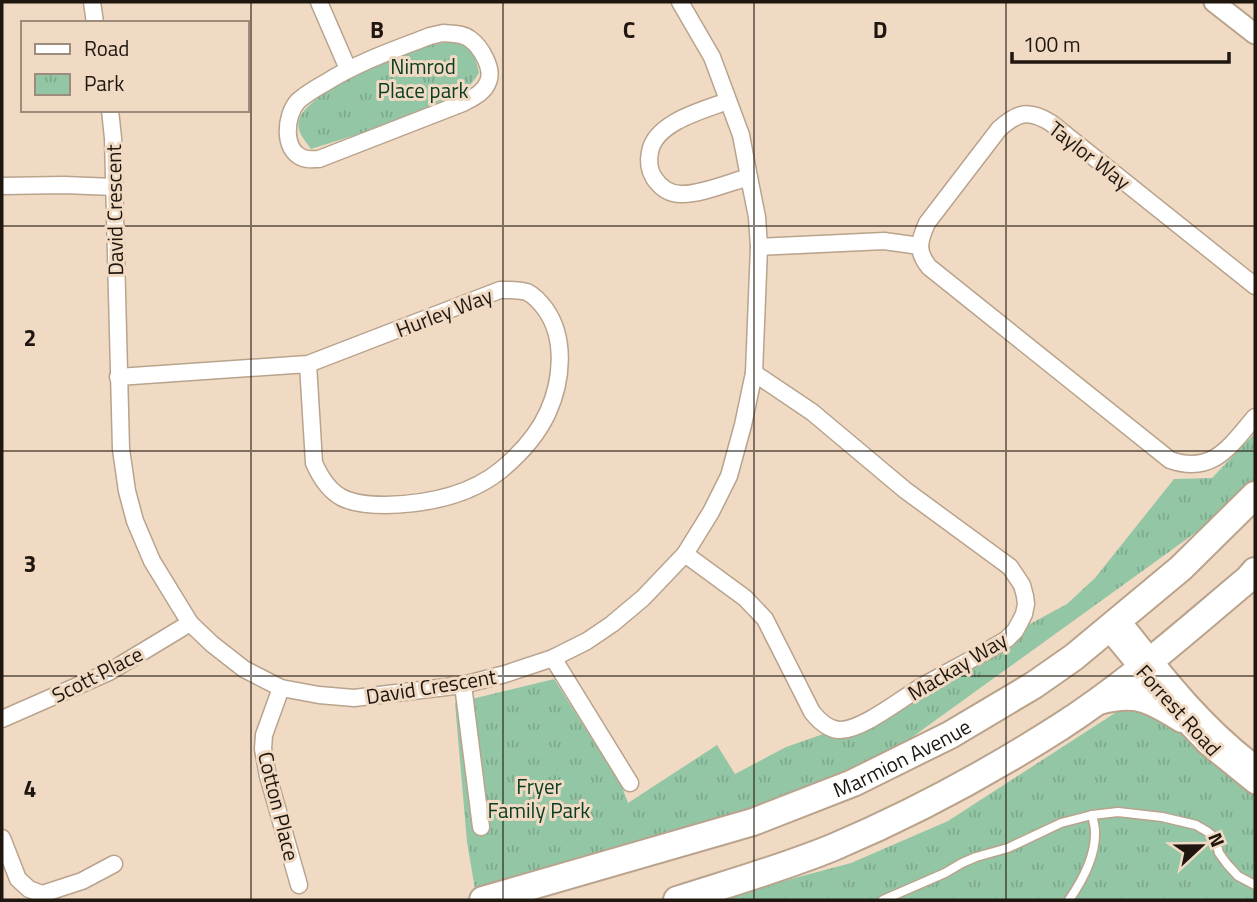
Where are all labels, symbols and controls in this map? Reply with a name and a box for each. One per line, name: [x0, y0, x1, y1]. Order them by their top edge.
text: B: [370, 12, 384, 47]
text: C: [623, 12, 635, 47]
text: D: [873, 12, 887, 47]
legend: [21, 21, 248, 112]
scale bar: [1012, 21, 1229, 65]
text: 100 m: [1023, 28, 1080, 60]
text: Road: [84, 32, 129, 64]
park label: Nimrod Place park: [378, 50, 469, 106]
text: Park: [84, 67, 124, 99]
street label: Taylor Way: [1042, 113, 1138, 197]
street label: David Crescent: [97, 143, 131, 276]
street label: Hurley Way: [391, 279, 497, 345]
text: 2: [24, 320, 36, 355]
text: 3: [24, 546, 36, 581]
street label: Mackay Way: [901, 624, 1013, 708]
street label: Scott Place: [46, 637, 148, 711]
street label: Forrest Road: [1129, 657, 1229, 763]
street label: David Crescent: [364, 660, 499, 712]
street label: Marmion Avenue: [828, 710, 977, 805]
street label: Cotton Place: [250, 748, 308, 864]
park label: Fryer Family Park: [488, 770, 590, 826]
text: 4: [24, 771, 36, 806]
north arrow: [1166, 811, 1236, 881]
text: N: [1201, 828, 1233, 851]

